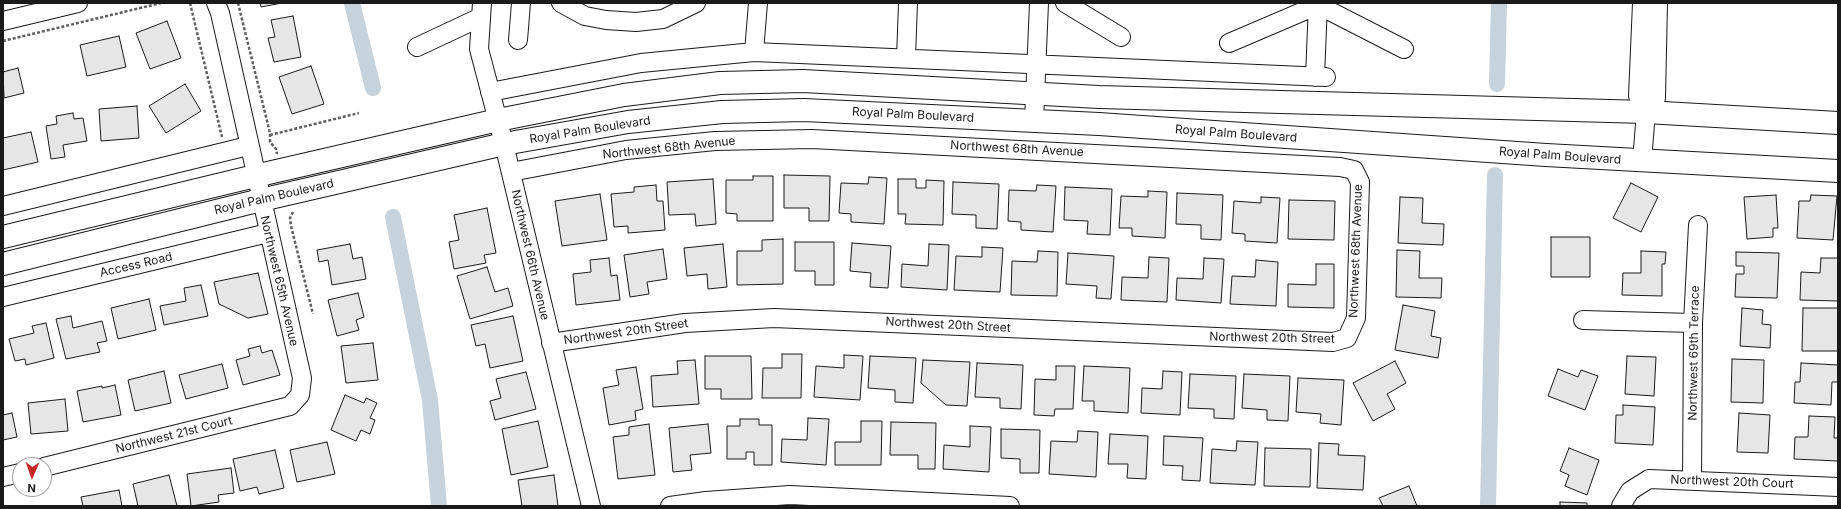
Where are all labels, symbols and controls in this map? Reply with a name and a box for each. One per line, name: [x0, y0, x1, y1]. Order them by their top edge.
street label: Royal Palm Boulevard: [852, 105, 974, 125]
street label: Royal Palm Boulevard: [528, 113, 652, 147]
street label: Royal Palm Boulevard: [1174, 123, 1298, 145]
street label: Northwest 68th Avenue: [602, 134, 736, 162]
street label: Northwest 68th Avenue: [950, 138, 1084, 160]
street label: Royal Palm Boulevard: [1498, 145, 1622, 167]
street label: Royal Palm Boulevard: [213, 176, 335, 218]
street label: Northwest 68th Avenue: [1346, 184, 1366, 318]
street label: Northwest 66th Avenue: [508, 188, 552, 322]
street label: Northwest 65th Avenue: [257, 214, 301, 348]
street label: Access Road: [98, 250, 174, 280]
street label: Northwest 69th Terrace: [1686, 285, 1702, 421]
street label: Northwest 20th Street: [885, 315, 1011, 335]
street label: Northwest 20th Street: [563, 316, 689, 348]
street label: Northwest 20th Street: [1209, 330, 1335, 346]
street label: Northwest 21st Court: [114, 414, 234, 456]
north arrow: [12, 457, 52, 497]
street label: Northwest 20th Court: [1670, 473, 1794, 491]
text: N: [27, 481, 36, 495]

